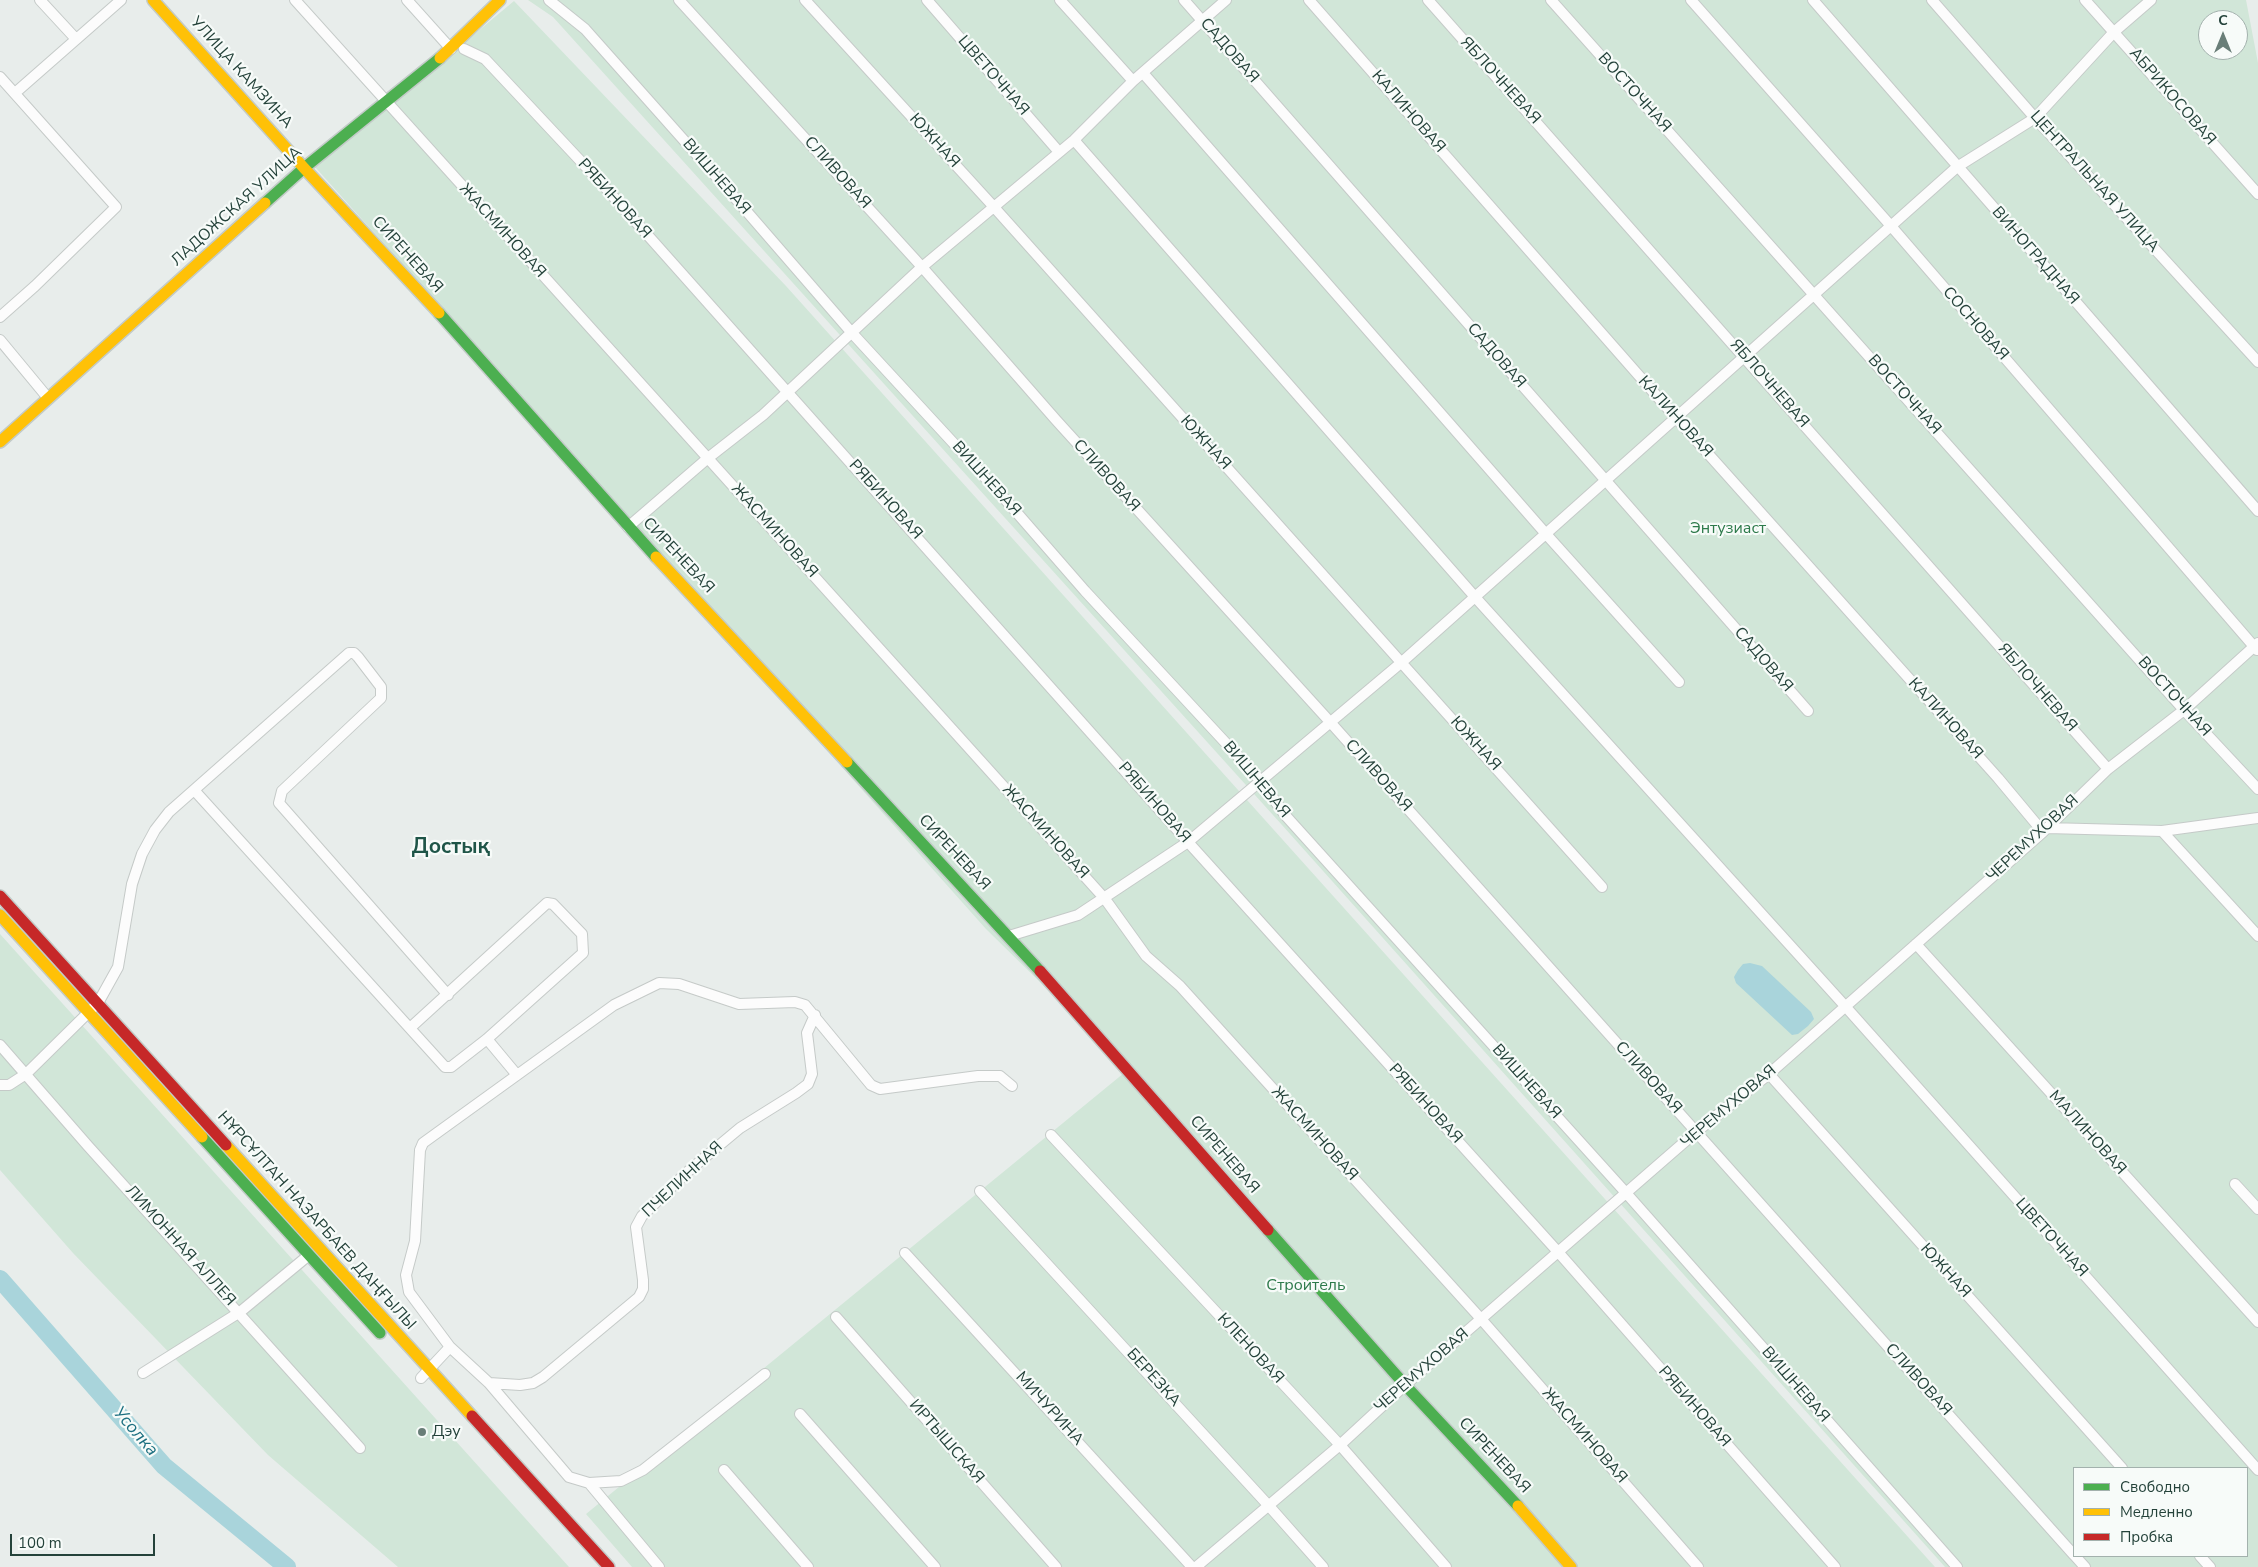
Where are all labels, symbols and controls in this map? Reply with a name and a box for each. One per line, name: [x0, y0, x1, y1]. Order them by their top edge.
north arrow: [2198, 10, 2248, 60]
text: С: [2218, 11, 2228, 30]
street label: УЛИЦА КАМЗИНА: [186, 13, 296, 133]
street label: САДОВАЯ: [1196, 15, 1262, 87]
street label: ЦВЕТОЧНАЯ: [953, 32, 1033, 120]
street label: ЯБЛОЧНЕВАЯ: [1456, 33, 1544, 129]
street label: АБРИКОСОВАЯ: [2125, 44, 2219, 150]
street label: ВОСТОЧНАЯ: [1593, 49, 1675, 137]
street label: КАЛИНОВАЯ: [1367, 67, 1449, 157]
street label: ЦЕНТРАЛЬНАЯ УЛИЦА: [2025, 107, 2163, 257]
street label: ЮЖНАЯ: [905, 110, 963, 172]
street label: СЛИВОВАЯ: [800, 133, 874, 213]
street label: ВИШНЕВАЯ: [678, 135, 754, 219]
street label: ЛАДОЖСКАЯ УЛИЦА: [168, 143, 306, 271]
street label: РЯБИНОВАЯ: [573, 155, 655, 243]
street label: ЖАСМИНОВАЯ: [455, 180, 549, 282]
street label: ВИНОГРАДНАЯ: [1987, 203, 2083, 309]
street label: СИРЕНЕВАЯ: [368, 213, 446, 297]
street label: СОСНОВАЯ: [1938, 283, 2012, 365]
street label: САДОВАЯ: [1463, 320, 1529, 392]
street label: ЯБЛОЧНЕВАЯ: [1725, 336, 1813, 432]
street label: ВОСТОЧНАЯ: [1863, 351, 1945, 439]
street label: КАЛИНОВАЯ: [1633, 372, 1717, 462]
street label: ЮЖНАЯ: [1176, 412, 1234, 474]
street label: СЛИВОВАЯ: [1069, 436, 1143, 516]
street label: ВИШНЕВАЯ: [947, 438, 1025, 520]
street label: РЯБИНОВАЯ: [844, 456, 926, 544]
street label: ЖАСМИНОВАЯ: [727, 480, 821, 582]
street label: СИРЕНЕВАЯ: [638, 514, 718, 598]
park label: Энтузиаст: [1690, 519, 1766, 539]
street label: САДОВАЯ: [1730, 624, 1796, 696]
street label: ЯБЛОЧНЕВАЯ: [1993, 640, 2081, 736]
street label: ВОСТОЧНАЯ: [2133, 653, 2215, 741]
street label: КАЛИНОВАЯ: [1903, 674, 1987, 764]
street label: ЮЖНАЯ: [1446, 713, 1504, 775]
street label: СЛИВОВАЯ: [1341, 736, 1415, 816]
street label: ВИШНЕВАЯ: [1218, 738, 1294, 822]
street label: РЯБИНОВАЯ: [1114, 759, 1194, 847]
street label: ЖАСМИНОВАЯ: [998, 781, 1092, 883]
street label: ЧЕРЕМУХОВАЯ: [1983, 791, 2083, 887]
street label: СИРЕНЕВАЯ: [914, 811, 994, 895]
district label: Достық: [412, 835, 490, 861]
street label: СЛИВОВАЯ: [1611, 1038, 1685, 1118]
street label: ВИШНЕВАЯ: [1487, 1041, 1565, 1123]
street label: РЯБИНОВАЯ: [1384, 1060, 1466, 1148]
street label: ЧЕРЕМУХОВАЯ: [1677, 1061, 1781, 1153]
street label: ЖАСМИНОВАЯ: [1267, 1083, 1361, 1185]
street label: МАЛИНОВАЯ: [2044, 1087, 2130, 1179]
street label: НҰРСҰЛТАН НАЗАРБАЕВ ДАҢҒЫЛЫ: [213, 1108, 419, 1334]
street label: СИРЕНЕВАЯ: [1185, 1112, 1263, 1198]
street label: ПЧЕЛИННАЯ: [639, 1138, 727, 1222]
street label: ЛИМОННАЯ АЛЛЕЯ: [121, 1182, 239, 1310]
street label: ЦВЕТОЧНАЯ: [2011, 1195, 2091, 1281]
street label: ЮЖНАЯ: [1916, 1240, 1974, 1302]
park label: Строитель: [1266, 1276, 1346, 1296]
street label: КЛЕНОВАЯ: [1213, 1310, 1287, 1388]
street label: ЧЕРЕМУХОВАЯ: [1371, 1325, 1473, 1417]
street label: СЛИВОВАЯ: [1881, 1340, 1955, 1420]
street label: ВИШНЕВАЯ: [1757, 1343, 1833, 1427]
street label: БЕРЕЗКА: [1122, 1345, 1184, 1411]
street label: РЯБИНОВАЯ: [1654, 1363, 1734, 1451]
street label: МИЧУРИНА: [1011, 1368, 1087, 1450]
street label: ЖАСМИНОВАЯ: [1537, 1384, 1631, 1488]
street label: ИРТЫШСКАЯ: [904, 1396, 988, 1488]
water label: Усолка: [108, 1403, 162, 1461]
street label: СИРЕНЕВАЯ: [1454, 1414, 1534, 1498]
place label: Дэу: [432, 1422, 461, 1442]
marker: Дэу: [416, 1426, 428, 1438]
legend: [2073, 1467, 2248, 1557]
text: Свободно: [2120, 1477, 2190, 1497]
text: Медленно: [2120, 1502, 2193, 1522]
scale bar: [12, 1524, 158, 1556]
text: Пробка: [2120, 1527, 2173, 1547]
text: 100 m: [18, 1533, 62, 1553]

